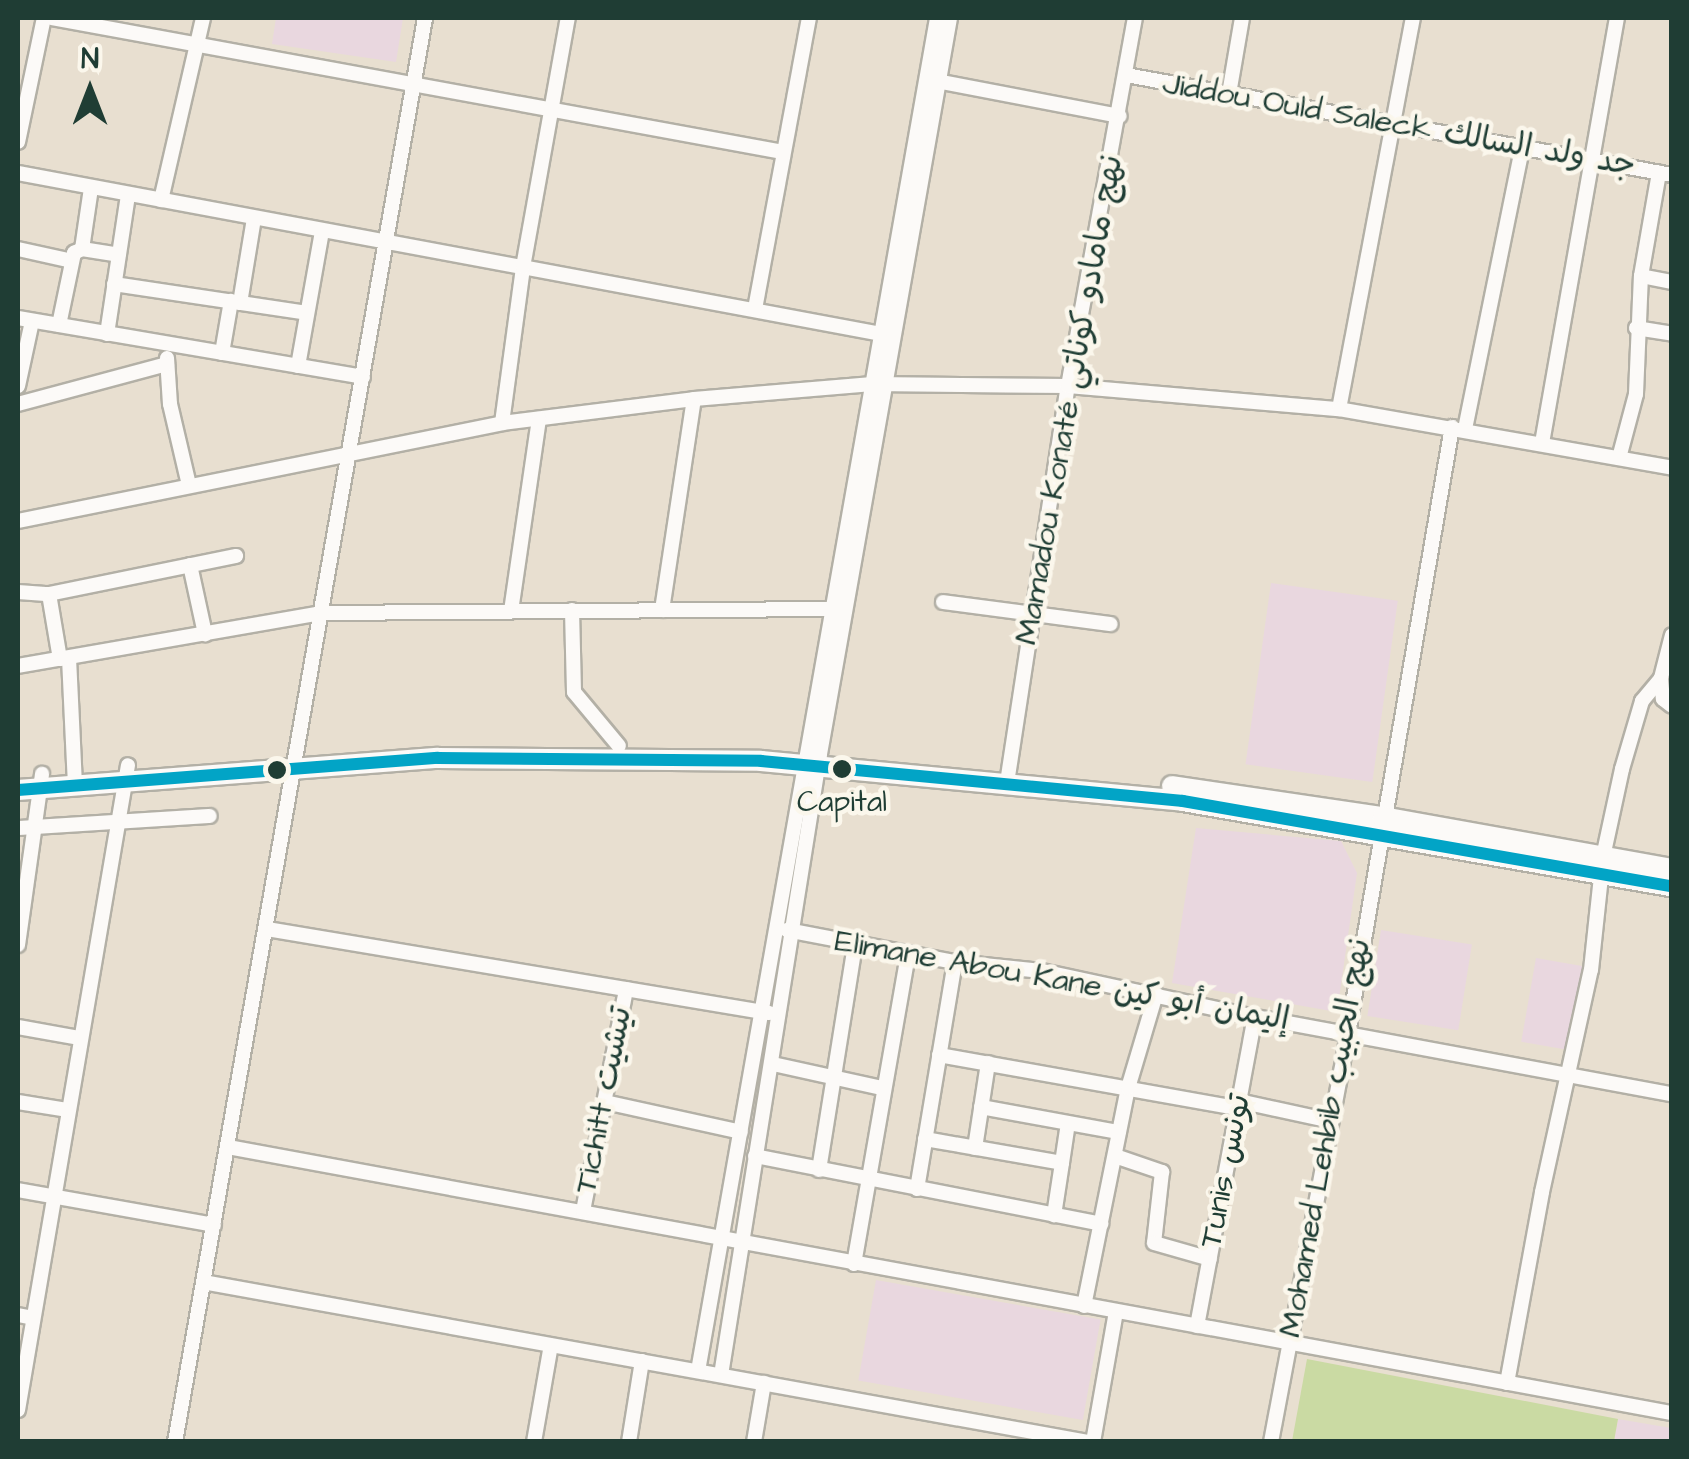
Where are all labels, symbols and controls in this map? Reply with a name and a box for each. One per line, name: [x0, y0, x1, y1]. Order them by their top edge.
north arrow: [40, 40, 140, 140]
text: N: [81, 40, 99, 79]
street label: Jiddou Ould Saleck جد ولد السالك: [1160, 64, 1638, 186]
street label: Mamadou Konaté نهج مامادو كوناتي: [1008, 152, 1132, 648]
marker: Capital: [832, 759, 852, 779]
unlabelled marker: [267, 760, 287, 780]
place label: Capital: [797, 784, 887, 820]
street label: Elimane Abou Kane إليمان أبو كين: [832, 922, 1292, 1040]
street label: Mohamed Lehbib نهج الحبيب: [1272, 936, 1380, 1340]
street label: Tichitt تيشيت: [567, 1003, 641, 1197]
street label: Tunis تونس: [1192, 1091, 1260, 1251]

